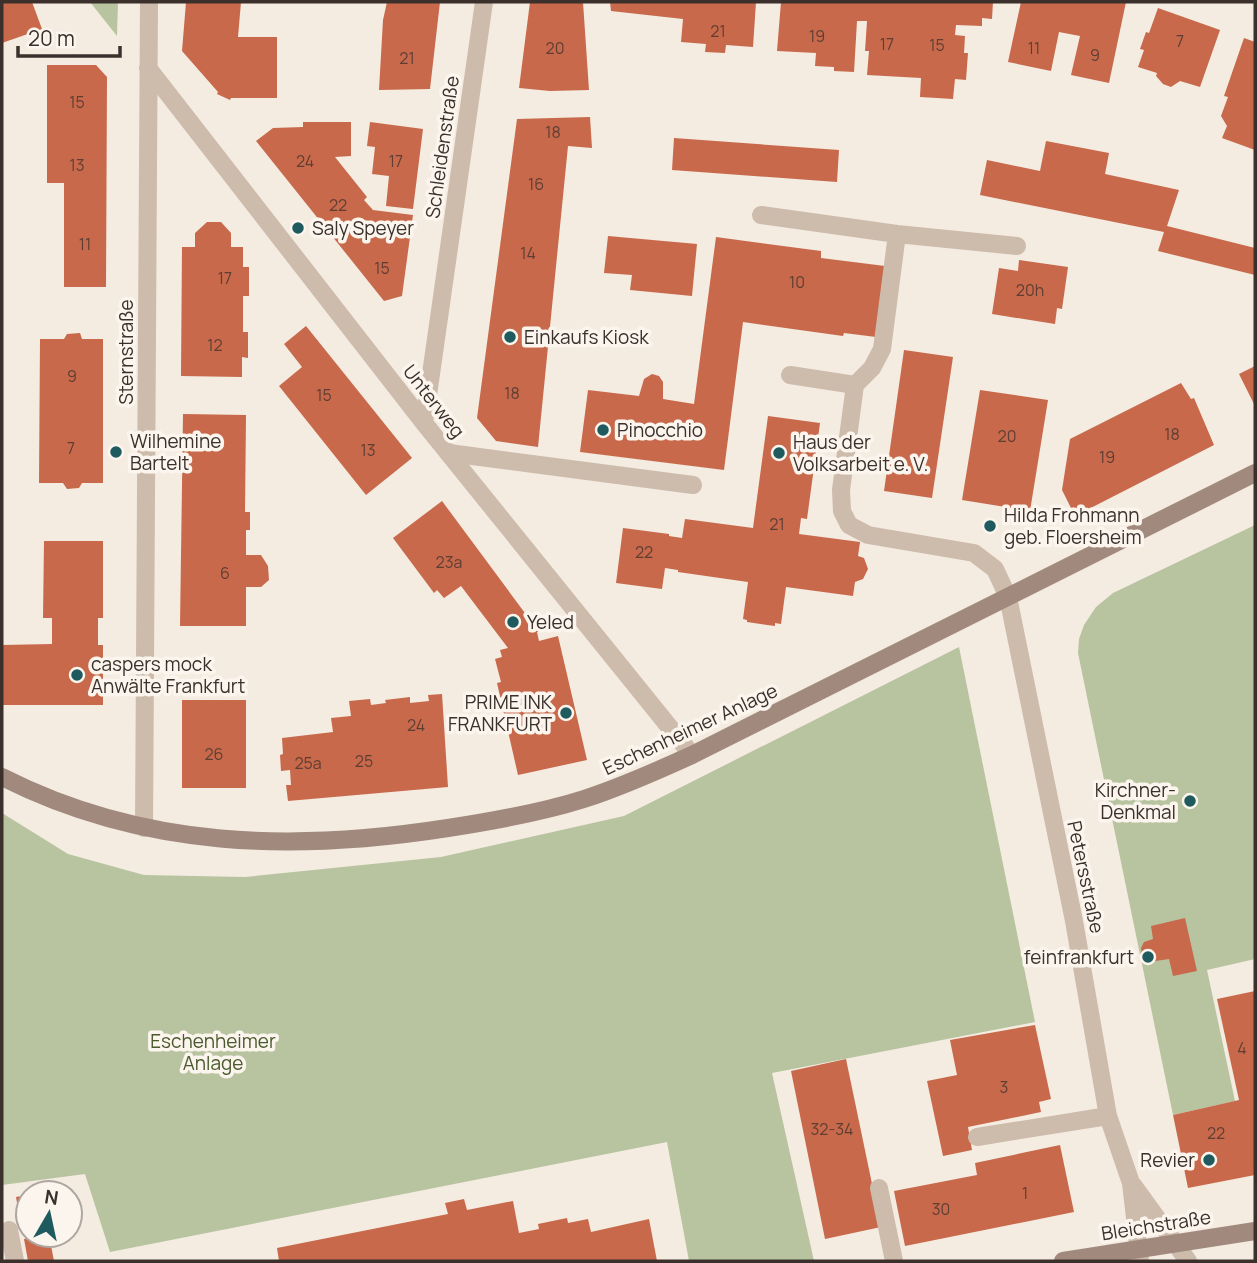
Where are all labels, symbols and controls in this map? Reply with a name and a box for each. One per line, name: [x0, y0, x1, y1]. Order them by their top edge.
scale bar: [18, 14, 119, 58]
house number: 21: [710, 20, 726, 42]
text: 20 m: [28, 24, 75, 52]
house number: 19: [809, 25, 825, 47]
house number: 7: [1176, 30, 1184, 52]
house number: 17: [880, 33, 894, 55]
house number: 15: [929, 34, 945, 56]
house number: 20: [546, 37, 564, 59]
house number: 11: [1028, 37, 1040, 59]
house number: 9: [1090, 44, 1100, 66]
house number: 21: [399, 47, 415, 69]
street label: Schleidenstraße: [419, 74, 465, 220]
house number: 15: [69, 91, 85, 113]
house number: 18: [545, 121, 561, 143]
house number: 24: [296, 150, 314, 172]
house number: 17: [389, 150, 403, 172]
house number: 13: [69, 154, 85, 176]
house number: 16: [528, 173, 544, 195]
house number: 22: [329, 194, 347, 216]
place label: Saly Speyer: [312, 215, 414, 241]
marker: Saly Speyer: [290, 220, 306, 236]
house number: 11: [79, 233, 91, 255]
house number: 14: [520, 242, 536, 264]
house number: 15: [374, 257, 390, 279]
house number: 17: [218, 267, 232, 289]
house number: 10: [789, 271, 805, 293]
house number: 20h: [1016, 279, 1044, 301]
street label: Sternstraße: [113, 299, 139, 405]
place label: Einkaufs Kiosk: [524, 324, 649, 350]
marker: Einkaufs Kiosk: [502, 329, 518, 345]
house number: 12: [207, 334, 223, 356]
street label: Unterweg: [397, 359, 471, 443]
house number: 9: [67, 365, 77, 387]
house number: 18: [504, 382, 520, 404]
house number: 15: [316, 384, 332, 406]
place label: Pinocchio: [617, 417, 703, 443]
marker: Pinocchio: [595, 422, 611, 438]
house number: 18: [1164, 423, 1180, 445]
house number: 20: [998, 425, 1016, 447]
place label: Wilhemine Bartelt: [130, 428, 221, 476]
place label: Haus der Volksarbeit e. V.: [793, 429, 928, 477]
house number: 7: [67, 437, 75, 459]
house number: 13: [360, 439, 376, 461]
marker: Wilhemine Bartelt: [108, 444, 124, 460]
marker: Haus der Volksarbeit e. V.: [771, 445, 787, 461]
house number: 19: [1099, 446, 1115, 468]
place label: Hilda Frohmann geb. Floersheim: [1004, 502, 1142, 550]
house number: 21: [769, 513, 785, 535]
marker: Hilda Frohmann geb. Floersheim: [982, 518, 998, 534]
house number: 22: [635, 541, 653, 563]
house number: 23a: [436, 551, 462, 573]
house number: 6: [220, 562, 230, 584]
place label: Yeled: [527, 609, 574, 635]
marker: Yeled: [505, 614, 521, 630]
place label: caspers mock Anwälte Frankfurt: [91, 651, 245, 699]
marker: caspers mock Anwälte Frankfurt: [69, 667, 85, 683]
street label: Eschenheimer Anlage: [598, 677, 782, 781]
place label: PRIME INK FRANKFURT: [448, 689, 553, 737]
marker: PRIME INK FRANKFURT: [558, 705, 574, 721]
house number: 24: [407, 714, 425, 736]
house number: 26: [204, 743, 224, 765]
house number: 25: [355, 750, 373, 772]
house number: 25a: [294, 752, 322, 774]
place label: Kirchner- Denkmal: [1095, 777, 1176, 825]
marker: Kirchner- Denkmal: [1182, 793, 1198, 809]
street label: Petersstraße: [1061, 818, 1111, 936]
place label: feinfrankfurt: [1024, 944, 1134, 970]
marker: feinfrankfurt: [1140, 949, 1156, 965]
park label: Eschenheimer Anlage: [150, 1028, 276, 1076]
house number: 4: [1237, 1037, 1247, 1059]
house number: 3: [1000, 1076, 1008, 1098]
house number: 32-34: [811, 1118, 853, 1140]
house number: 22: [1207, 1122, 1225, 1144]
place label: Revier: [1140, 1147, 1195, 1173]
marker: Revier: [1201, 1152, 1217, 1168]
north arrow: [14, 1179, 84, 1249]
house number: 1: [1022, 1182, 1028, 1204]
text: N: [43, 1183, 60, 1211]
house number: 30: [932, 1198, 950, 1220]
street label: Bleichstraße: [1099, 1204, 1213, 1246]

